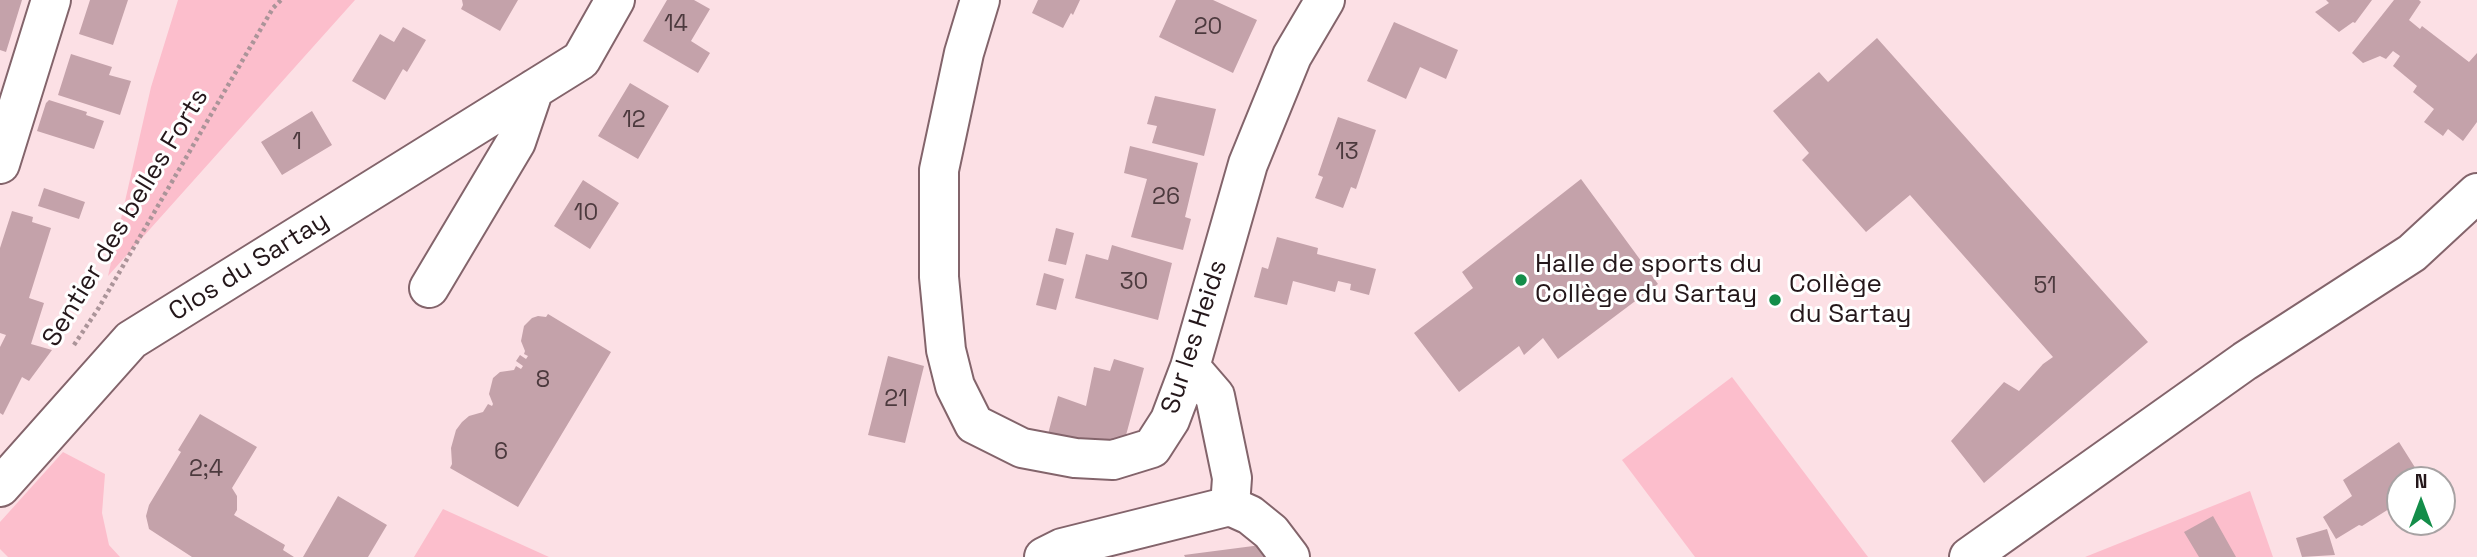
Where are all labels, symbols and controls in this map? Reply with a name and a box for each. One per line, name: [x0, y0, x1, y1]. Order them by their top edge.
house number: 14: [664, 11, 688, 39]
house number: 20: [1194, 14, 1222, 42]
street label: Sentier des belles Forts: [36, 83, 216, 353]
house number: 12: [622, 107, 646, 135]
house number: 1: [292, 129, 302, 157]
house number: 13: [1335, 139, 1359, 167]
house number: 26: [1152, 184, 1180, 212]
house number: 10: [574, 200, 598, 228]
street label: Clos du Sartay: [164, 206, 334, 328]
place label: Halle de sports du Collège du Sartay: [1535, 249, 1762, 310]
street label: Sur les Heids: [1155, 256, 1235, 418]
house number: 30: [1120, 269, 1148, 297]
place label: Collège du Sartay: [1789, 269, 1911, 330]
marker: Halle de sports du Collège du Sartay: [1513, 272, 1529, 288]
house number: 51: [2033, 273, 2057, 301]
marker: Collège du Sartay: [1767, 292, 1783, 308]
house number: 8: [536, 367, 550, 395]
house number: 21: [884, 386, 908, 414]
house number: 6: [494, 439, 508, 467]
house number: 2;4: [189, 456, 223, 484]
north arrow: [2386, 466, 2456, 536]
text: N: [2415, 469, 2427, 494]

